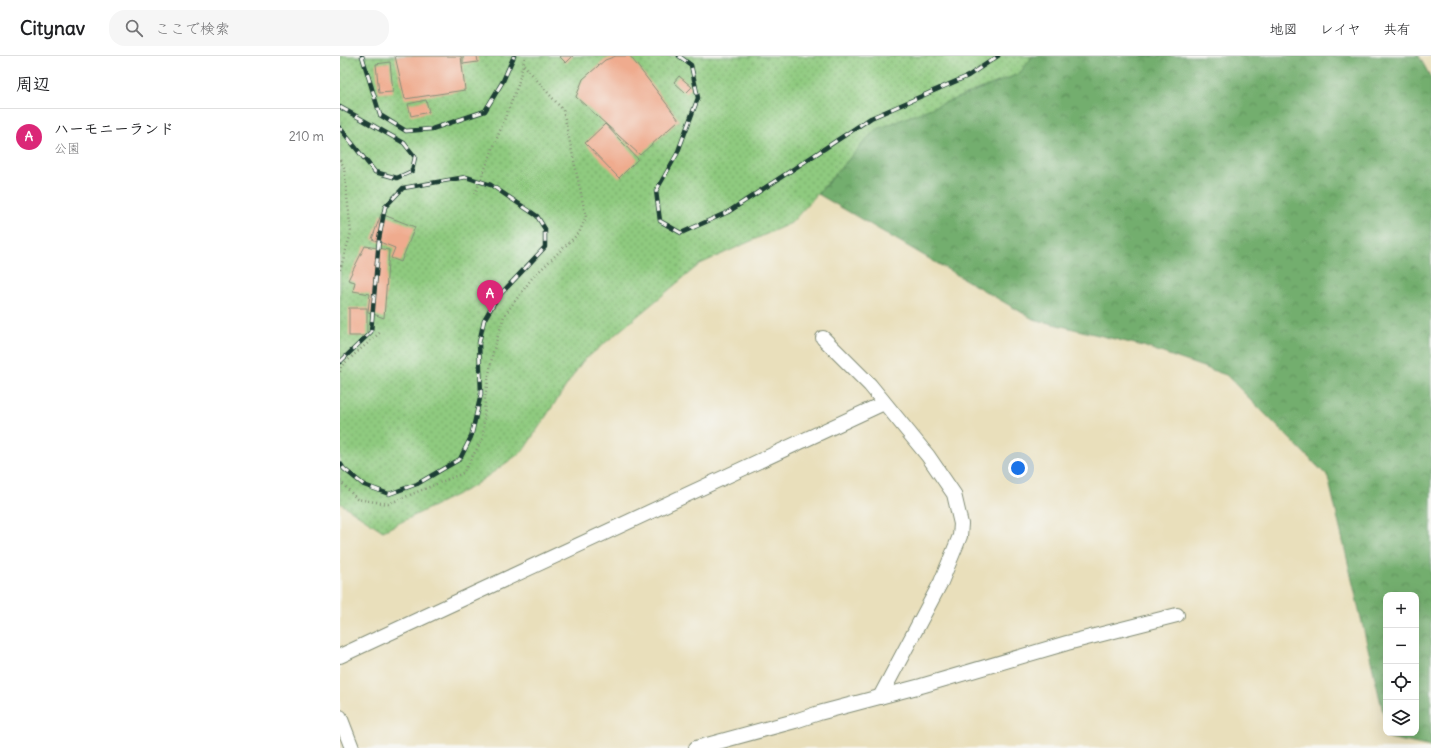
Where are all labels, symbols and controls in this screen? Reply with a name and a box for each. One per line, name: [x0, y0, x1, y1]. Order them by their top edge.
search box: [109, 10, 389, 46]
text: Citynav: [20, 16, 85, 40]
icon: search: [123, 17, 145, 39]
text: ここで検索: [155, 19, 230, 38]
text: 地図: [1270, 20, 1298, 38]
text: レイヤ: [1320, 20, 1361, 38]
text: 共有: [1383, 20, 1411, 38]
text: 周辺: [16, 73, 50, 95]
text: ハーモニーランド: [54, 119, 174, 138]
text: A: [25, 128, 33, 145]
text: 210 m: [289, 128, 324, 145]
text: 公園: [54, 140, 80, 157]
pin: A: [477, 280, 503, 313]
your location: [1008, 458, 1028, 478]
map controls: [1383, 592, 1419, 736]
button: +: [1383, 592, 1419, 628]
button: −: [1383, 628, 1419, 664]
button: locate: [1383, 664, 1419, 700]
button: layers: [1383, 700, 1419, 736]

